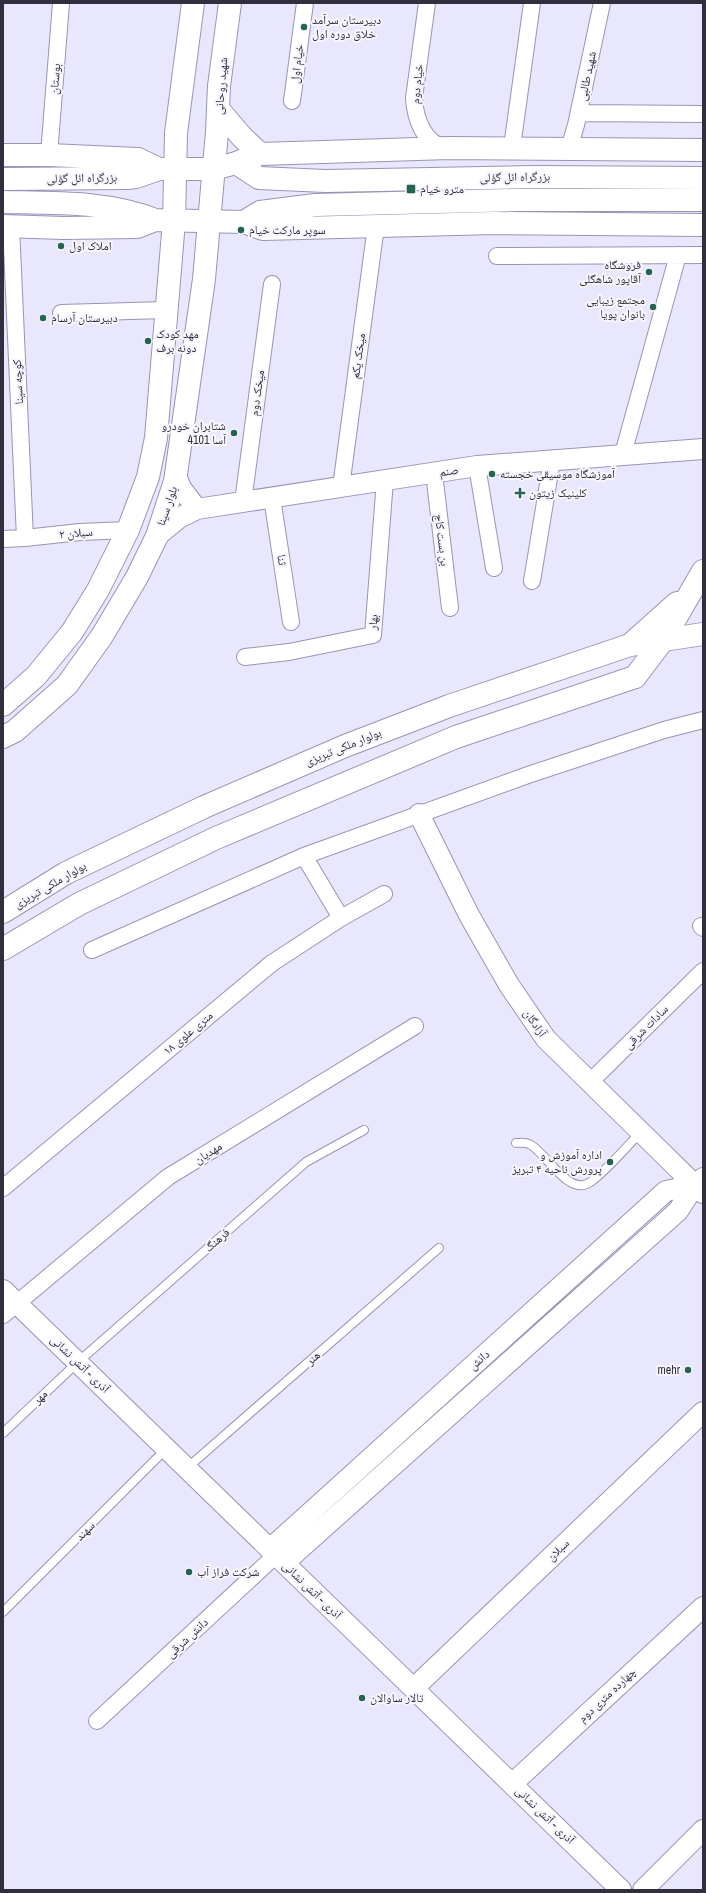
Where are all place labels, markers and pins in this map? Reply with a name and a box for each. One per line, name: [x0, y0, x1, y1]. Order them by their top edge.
place label: دبیرستان سرآمد خلاق دوره اول: [312, 12, 381, 42]
marker: دبیرستان سرآمد خلاق دوره اول: [299, 22, 309, 32]
place label: مترو خیام: [420, 181, 464, 197]
marker: مترو خیام: [405, 183, 417, 195]
place label: سوپر مارکت خیام: [249, 222, 326, 238]
marker: سوپر مارکت خیام: [236, 225, 246, 235]
place label: املاک اول: [69, 238, 112, 254]
marker: املاک اول: [56, 241, 66, 251]
place label: فروشگاه آقاپور شاهگلی: [579, 257, 642, 287]
marker: فروشگاه آقاپور شاهگلی: [644, 267, 654, 277]
place label: مجتمع زیبایی بانوان پویا: [586, 292, 645, 322]
marker: مجتمع زیبایی بانوان پویا: [648, 302, 658, 312]
place label: دبیرستان آرسام: [51, 310, 118, 326]
marker: دبیرستان آرسام: [38, 313, 48, 323]
place label: مهد کودک دونه برف: [156, 326, 199, 356]
marker: مهد کودک دونه برف: [143, 336, 153, 346]
place label: شتابران خودرو 4101 آسا: [162, 418, 227, 448]
marker: شتابران خودرو 4101 آسا: [229, 428, 239, 438]
place label: آموزشگاه موسیقی خجسته: [500, 466, 616, 482]
marker: آموزشگاه موسیقی خجسته: [487, 469, 497, 479]
place label: کلینیک زیتون: [529, 485, 587, 501]
marker: کلینیک زیتون: [514, 487, 526, 499]
place label: اداره آموزش و پرورش ناحیه ۴ تبریز: [511, 1147, 602, 1177]
marker: اداره آموزش و پرورش ناحیه ۴ تبریز: [605, 1157, 615, 1167]
place label: mehr: [658, 1362, 681, 1378]
marker: mehr: [683, 1365, 693, 1375]
place label: شرکت فراز آب: [197, 1564, 260, 1580]
marker: شرکت فراز آب: [184, 1567, 194, 1577]
place label: تالار ساوالان: [370, 1690, 424, 1706]
marker: تالار ساوالان: [357, 1693, 367, 1703]

